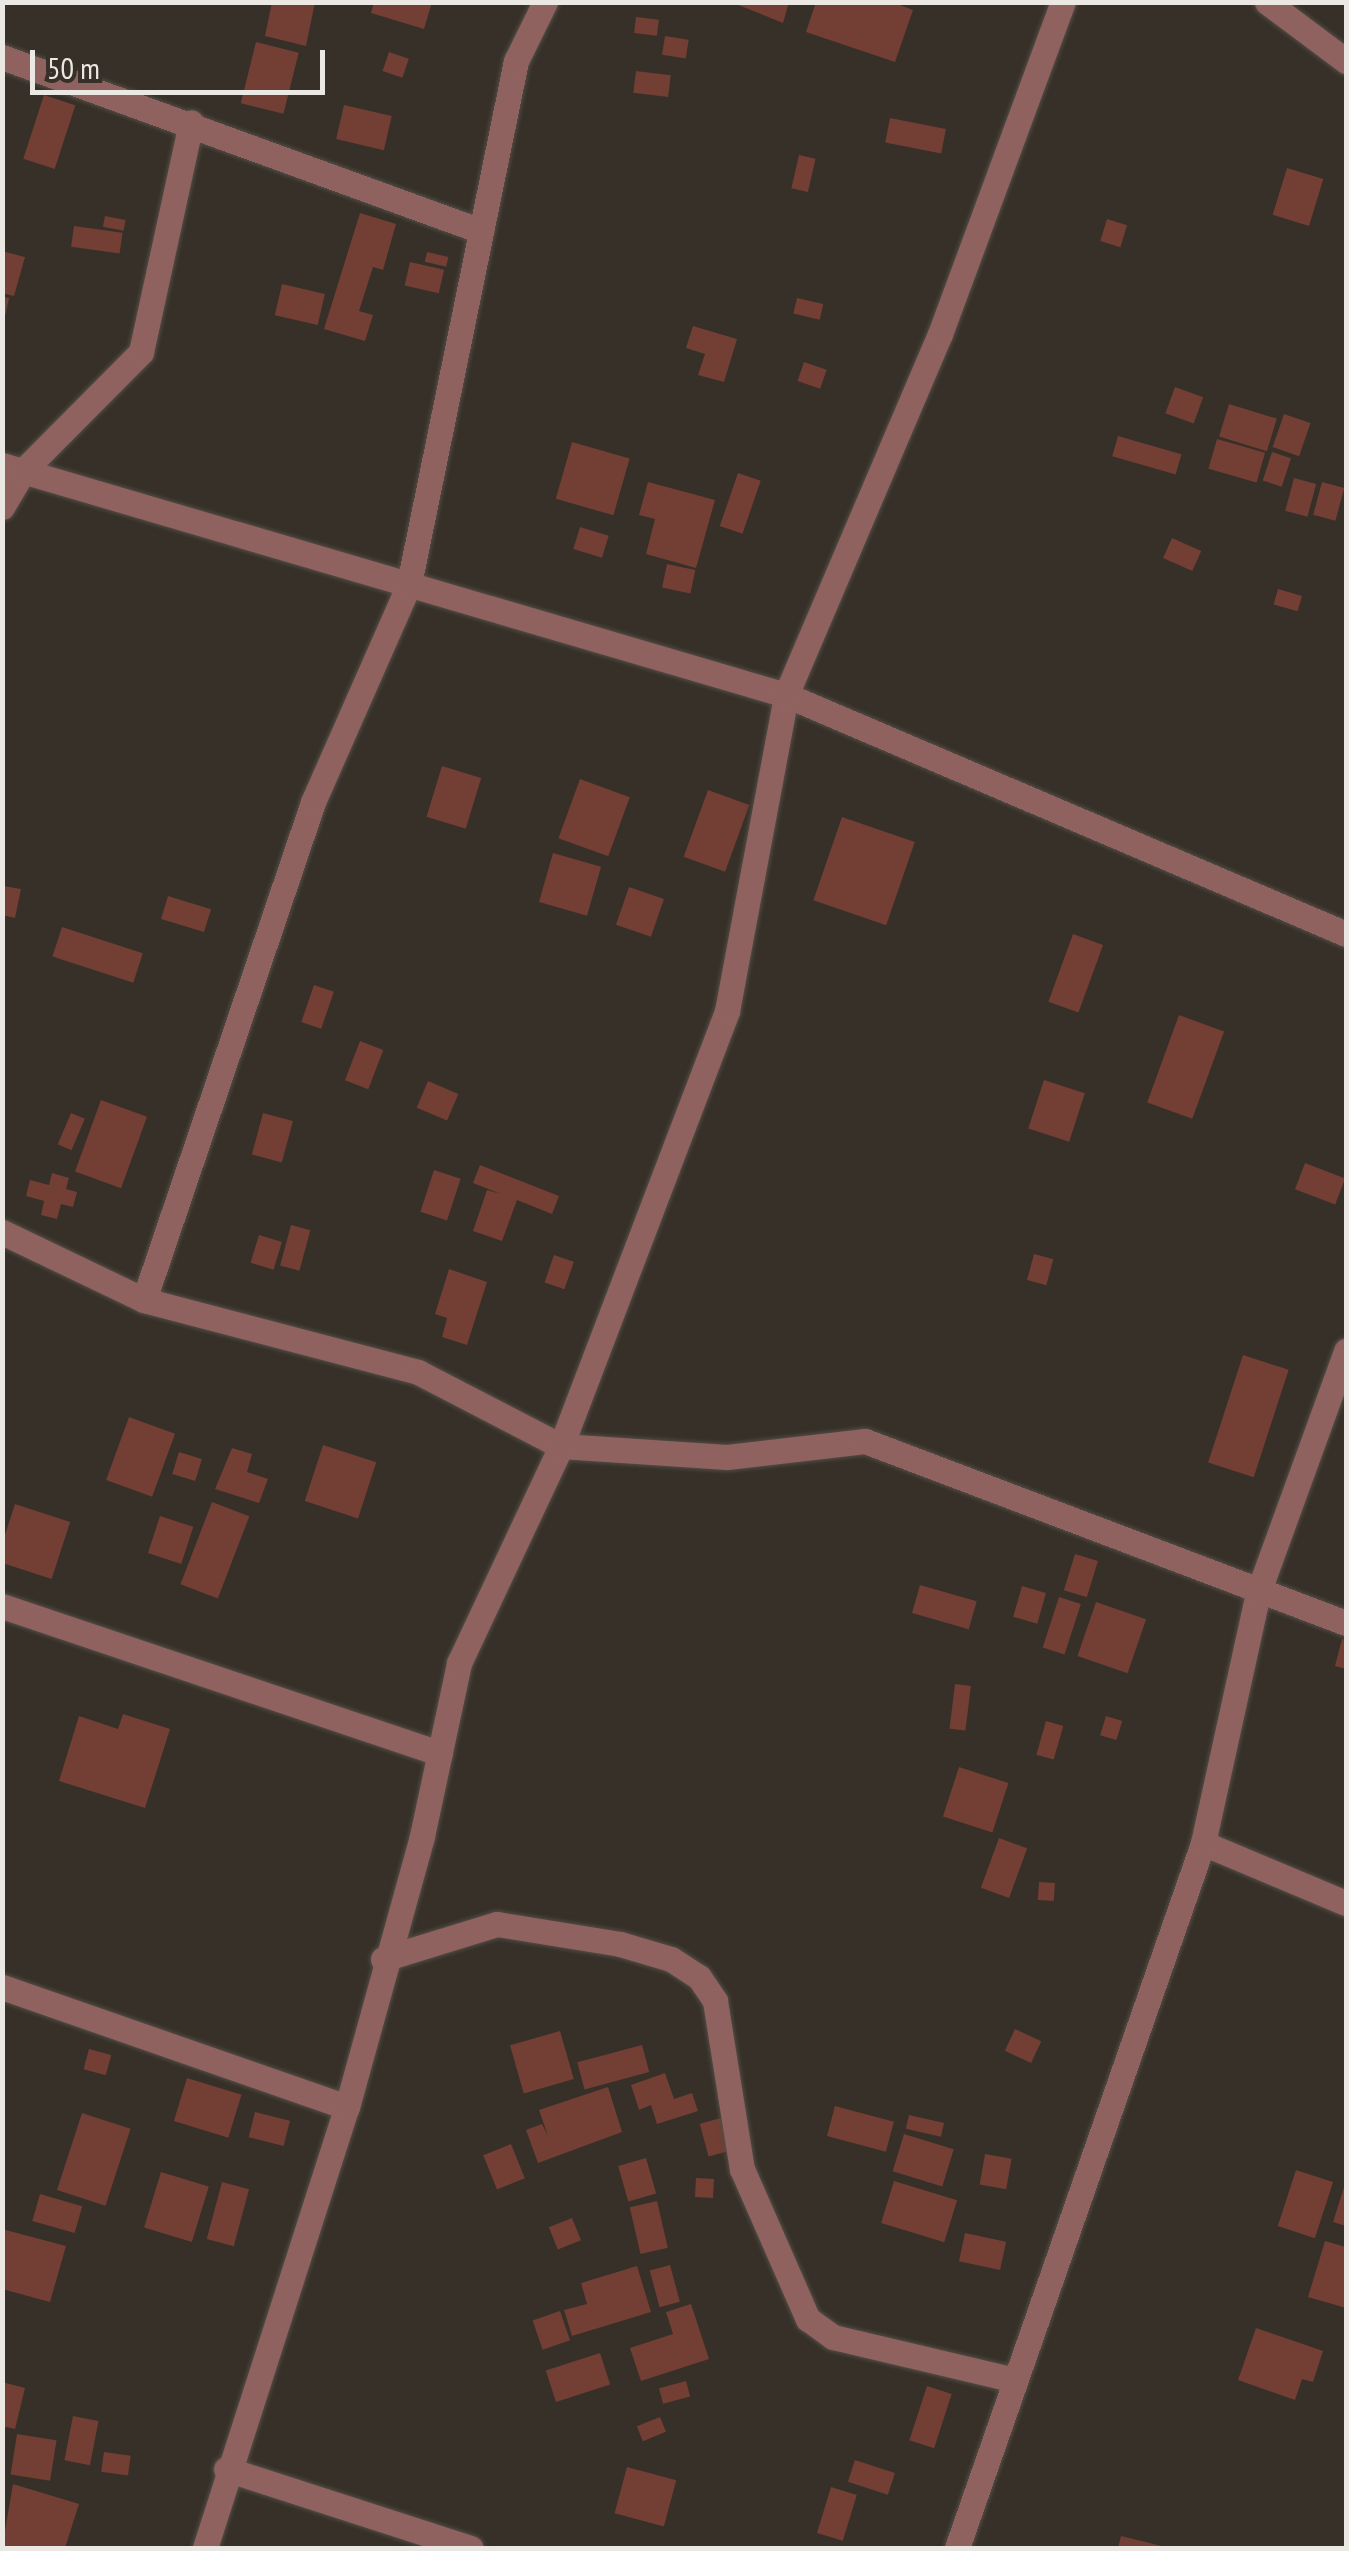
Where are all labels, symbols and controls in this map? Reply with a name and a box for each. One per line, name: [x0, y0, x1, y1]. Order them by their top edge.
scale bar: [35, 30, 330, 92]
text: 50 m: [47, 48, 100, 87]

